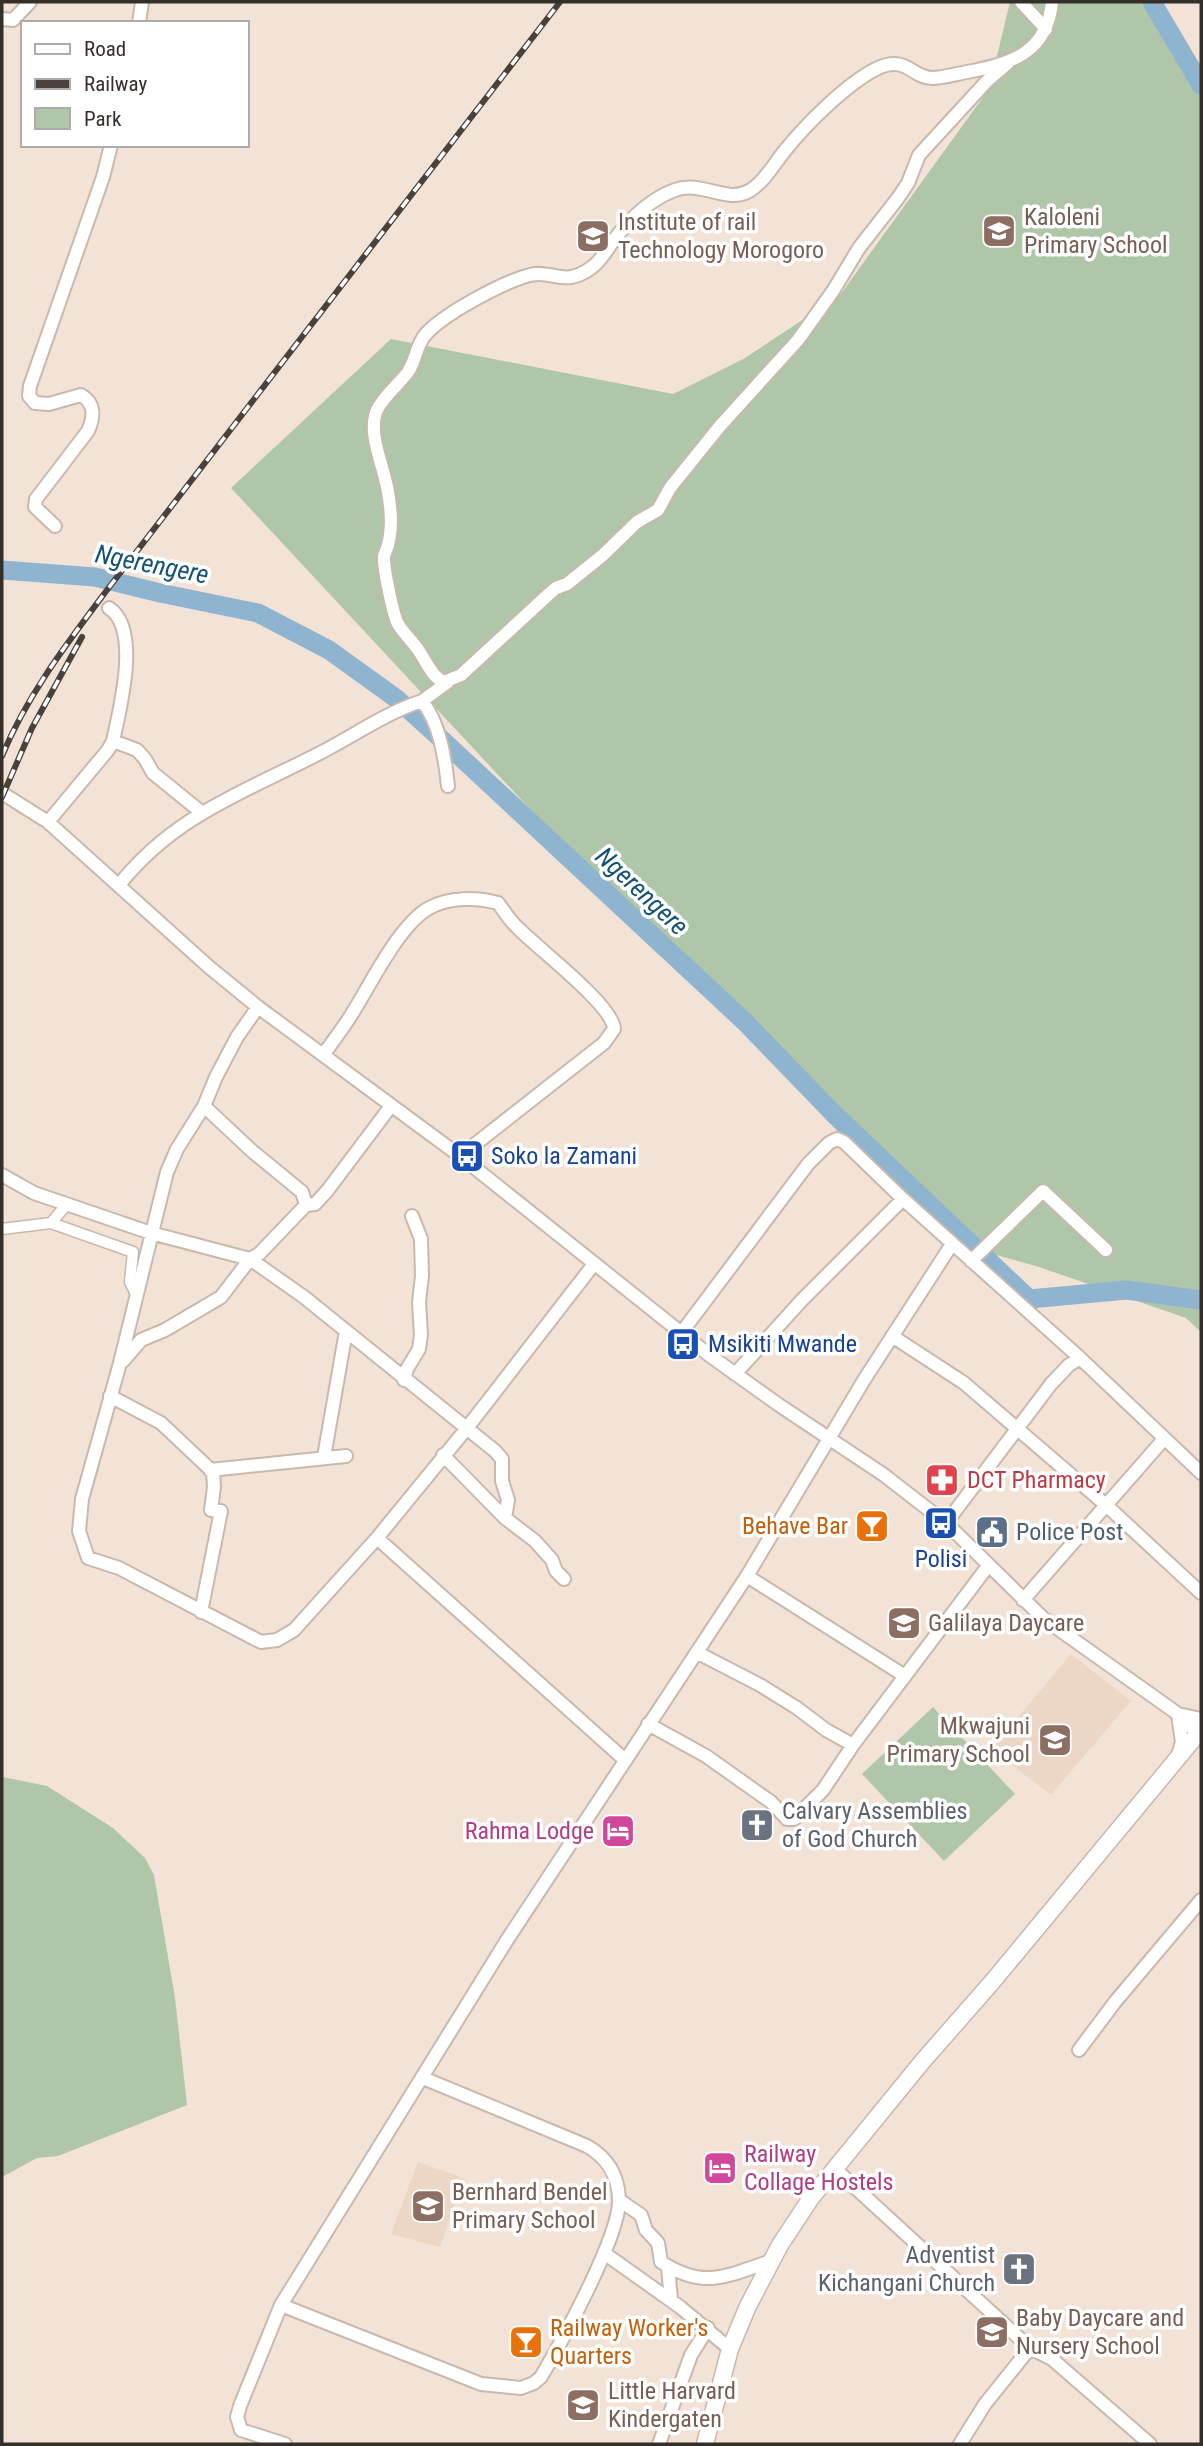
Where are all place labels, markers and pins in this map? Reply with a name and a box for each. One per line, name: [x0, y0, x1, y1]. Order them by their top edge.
place label: Kaloleni Primary School: [1024, 203, 1167, 259]
place label: Institute of rail Technology Morogoro: [618, 208, 824, 264]
school or university icon: Kaloleni Primary School: [980, 212, 1018, 250]
school or university icon: Institute of rail Technology Morogoro: [574, 217, 612, 255]
bus stop icon: Soko la Zamani: [448, 1137, 486, 1175]
place label: Soko la Zamani: [491, 1142, 637, 1170]
bus stop icon: Msikiti Mwande: [664, 1325, 702, 1363]
place label: Msikiti Mwande: [708, 1330, 857, 1358]
pharmacy icon: DCT Pharmacy: [923, 1461, 961, 1499]
place label: DCT Pharmacy: [967, 1466, 1106, 1494]
bus stop icon: Polisi: [922, 1504, 960, 1542]
bar icon: Behave Bar: [853, 1507, 891, 1545]
place label: Behave Bar: [742, 1512, 848, 1540]
public building icon: Police Post: [973, 1513, 1011, 1551]
place label: Police Post: [1016, 1518, 1123, 1546]
place label: Polisi: [915, 1545, 967, 1573]
school or university icon: Galilaya Daycare: [885, 1604, 923, 1642]
place label: Galilaya Daycare: [928, 1609, 1084, 1637]
place label: Mkwajuni Primary School: [887, 1712, 1030, 1768]
school or university icon: Mkwajuni Primary School: [1036, 1721, 1074, 1759]
place label: Calvary Assemblies of God Church: [782, 1797, 967, 1853]
church icon: Calvary Assemblies of God Church: [738, 1806, 776, 1844]
hotel icon: Rahma Lodge: [599, 1812, 637, 1850]
place label: Rahma Lodge: [465, 1817, 594, 1845]
place label: Railway Collage Hostels: [744, 2140, 893, 2196]
hotel icon: Railway Collage Hostels: [701, 2149, 739, 2187]
place label: Bernhard Bendel Primary School: [452, 2178, 608, 2234]
school or university icon: Bernhard Bendel Primary School: [409, 2187, 447, 2225]
place label: Adventist Kichangani Church: [818, 2241, 995, 2297]
church icon: Adventist Kichangani Church: [1000, 2250, 1038, 2288]
place label: Baby Daycare and Nursery School: [1016, 2304, 1184, 2360]
school or university icon: Baby Daycare and Nursery School: [973, 2313, 1011, 2351]
place label: Railway Worker's Quarters: [550, 2314, 708, 2370]
bar icon: Railway Worker's Quarters: [507, 2323, 545, 2361]
place label: Little Harvard Kindergaten: [608, 2377, 736, 2433]
school or university icon: Little Harvard Kindergaten: [564, 2386, 602, 2424]

